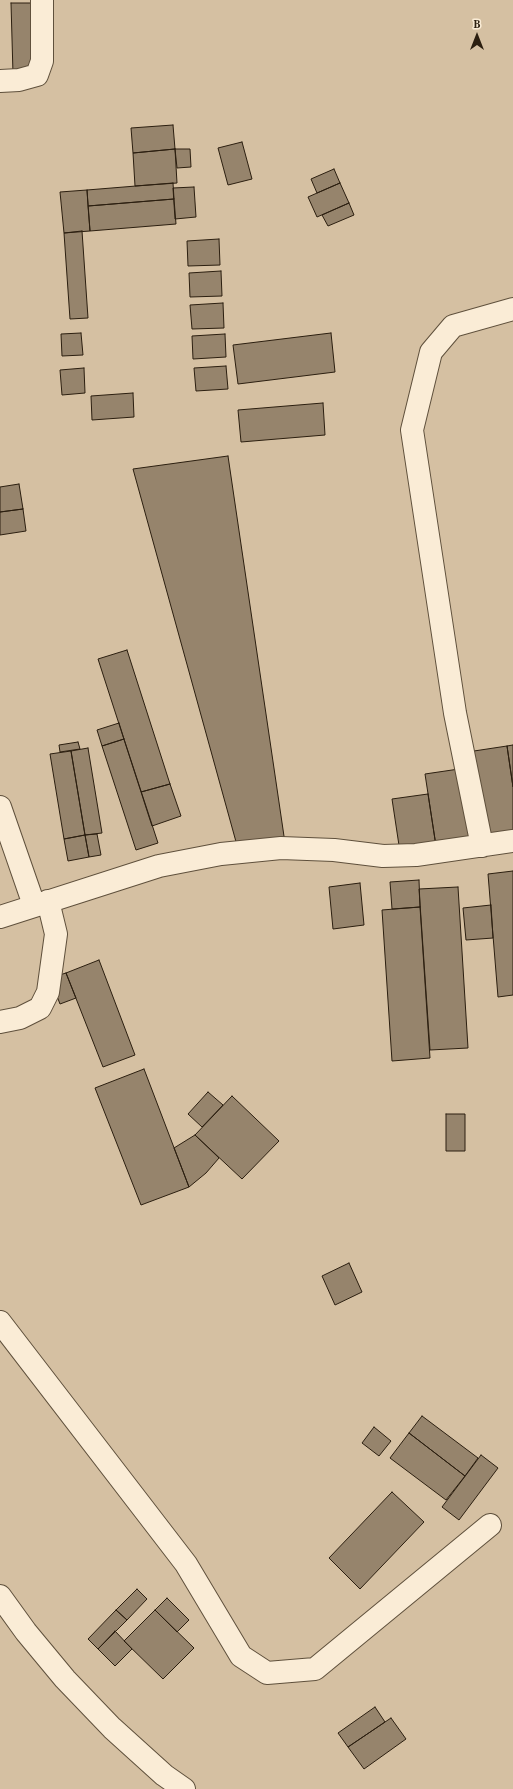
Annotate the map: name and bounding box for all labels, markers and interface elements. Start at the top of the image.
north arrow [457,16,497,56]
text: B [474,17,480,31]

